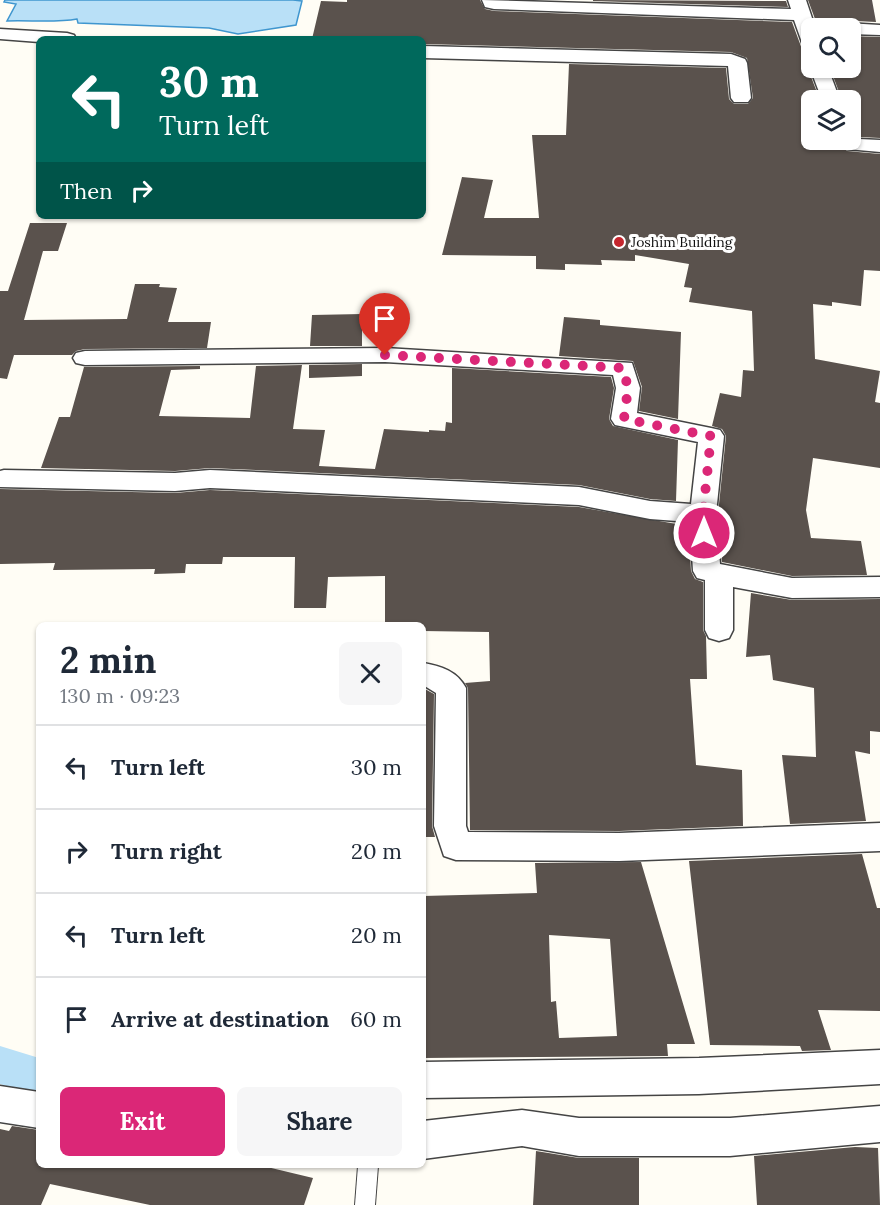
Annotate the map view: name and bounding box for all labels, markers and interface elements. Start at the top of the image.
map controls [801,18,861,150]
button: search [801,18,861,78]
text: 30 m [159,55,259,109]
icon: left [60,60,138,138]
button: layers [801,90,861,150]
text: Turn left [159,108,269,142]
icon: right [125,174,158,207]
text: Then [60,177,113,205]
place label: Joshim Building [630,233,733,251]
marker: Joshim Building [612,235,626,249]
pin [359,293,410,355]
icon: arrive [368,302,401,335]
position arrow [672,501,736,565]
text: 2 min [60,637,157,683]
button: close [339,642,402,705]
text: 130 m · 09:23 [60,683,180,708]
icon: left [60,751,93,784]
text: Turn left [111,753,205,781]
text: 30 m [351,753,402,781]
icon: right [60,835,93,868]
text: Turn right [111,837,222,865]
text: 20 m [351,837,402,865]
icon: left [60,919,93,952]
text: Turn left [111,921,205,949]
text: 20 m [351,921,402,949]
icon: arrive [60,1003,93,1036]
text: Arrive at destination [111,1005,329,1033]
text: 60 m [350,1005,402,1033]
button: Exit [60,1087,225,1156]
button: Share [237,1087,402,1156]

